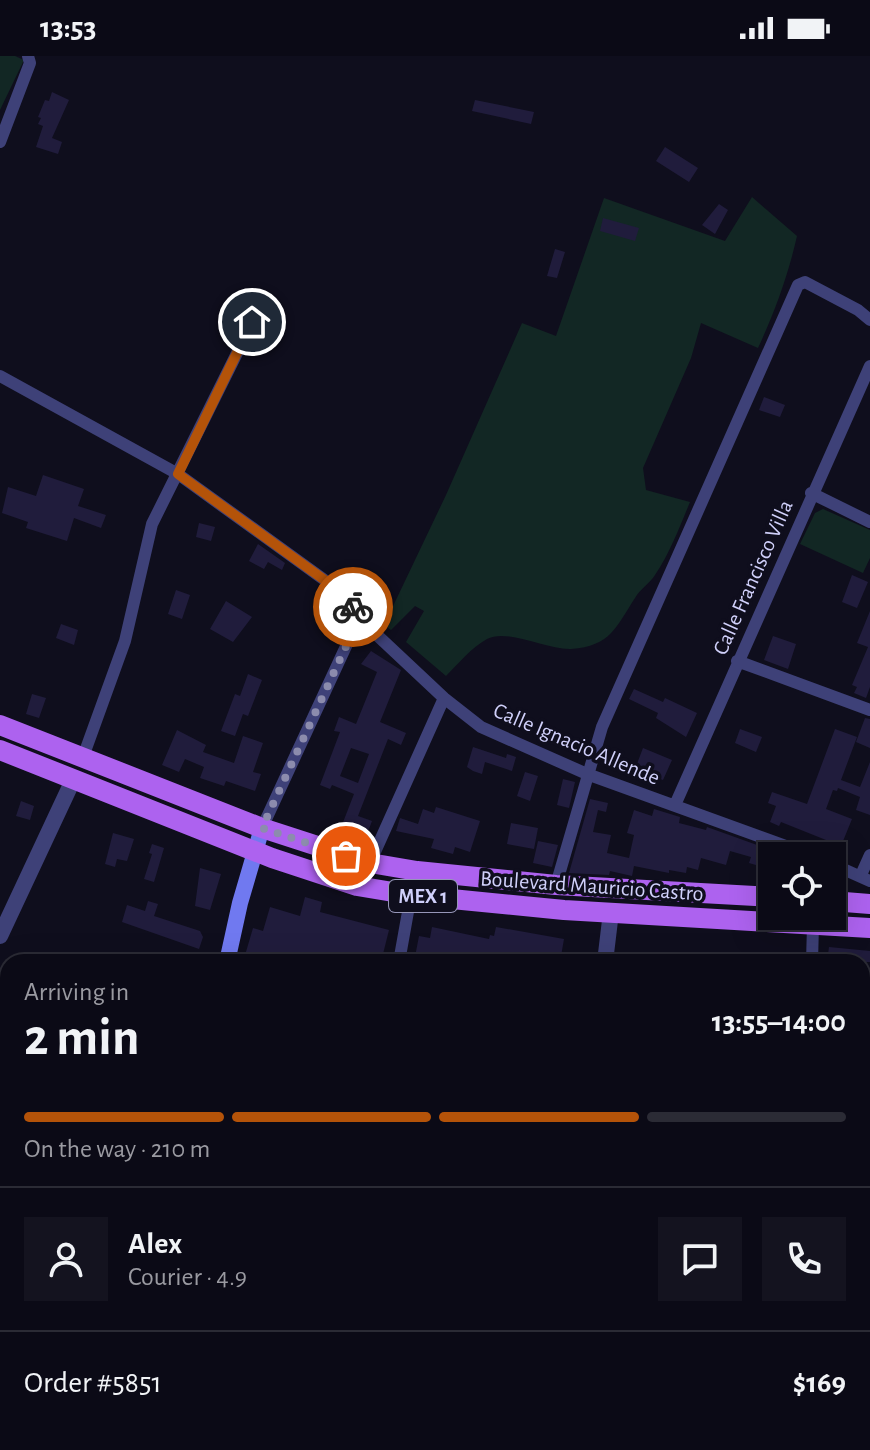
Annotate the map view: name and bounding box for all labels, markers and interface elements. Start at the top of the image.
text: 13:53 [40,13,97,43]
pin [218,288,286,356]
icon: home [230,300,274,344]
street label: Calle Francisco Villa [709,497,797,658]
courier [313,567,393,647]
icon: bike [331,585,375,629]
street label: Calle Ignacio Allende [490,699,663,789]
pin [312,822,380,890]
icon: bag [324,834,368,878]
map controls [758,842,846,930]
button: locate [758,842,846,930]
street label: Boulevard Mauricio Castro [480,867,704,905]
road number: MEX 1 [389,880,457,912]
text: Arriving in [24,979,129,1005]
text: 13:55–14:00 [712,1007,846,1037]
text: 2 min [24,1012,139,1064]
text: On the way · 210 m [24,1136,210,1162]
button: person [24,1217,108,1301]
button: chat [658,1217,742,1301]
button: phone [762,1217,846,1301]
text: Alex [128,1229,182,1259]
text: Courier · 4.9 [128,1264,247,1290]
text: Order #5851 [24,1368,162,1398]
text: $169 [793,1368,846,1398]

